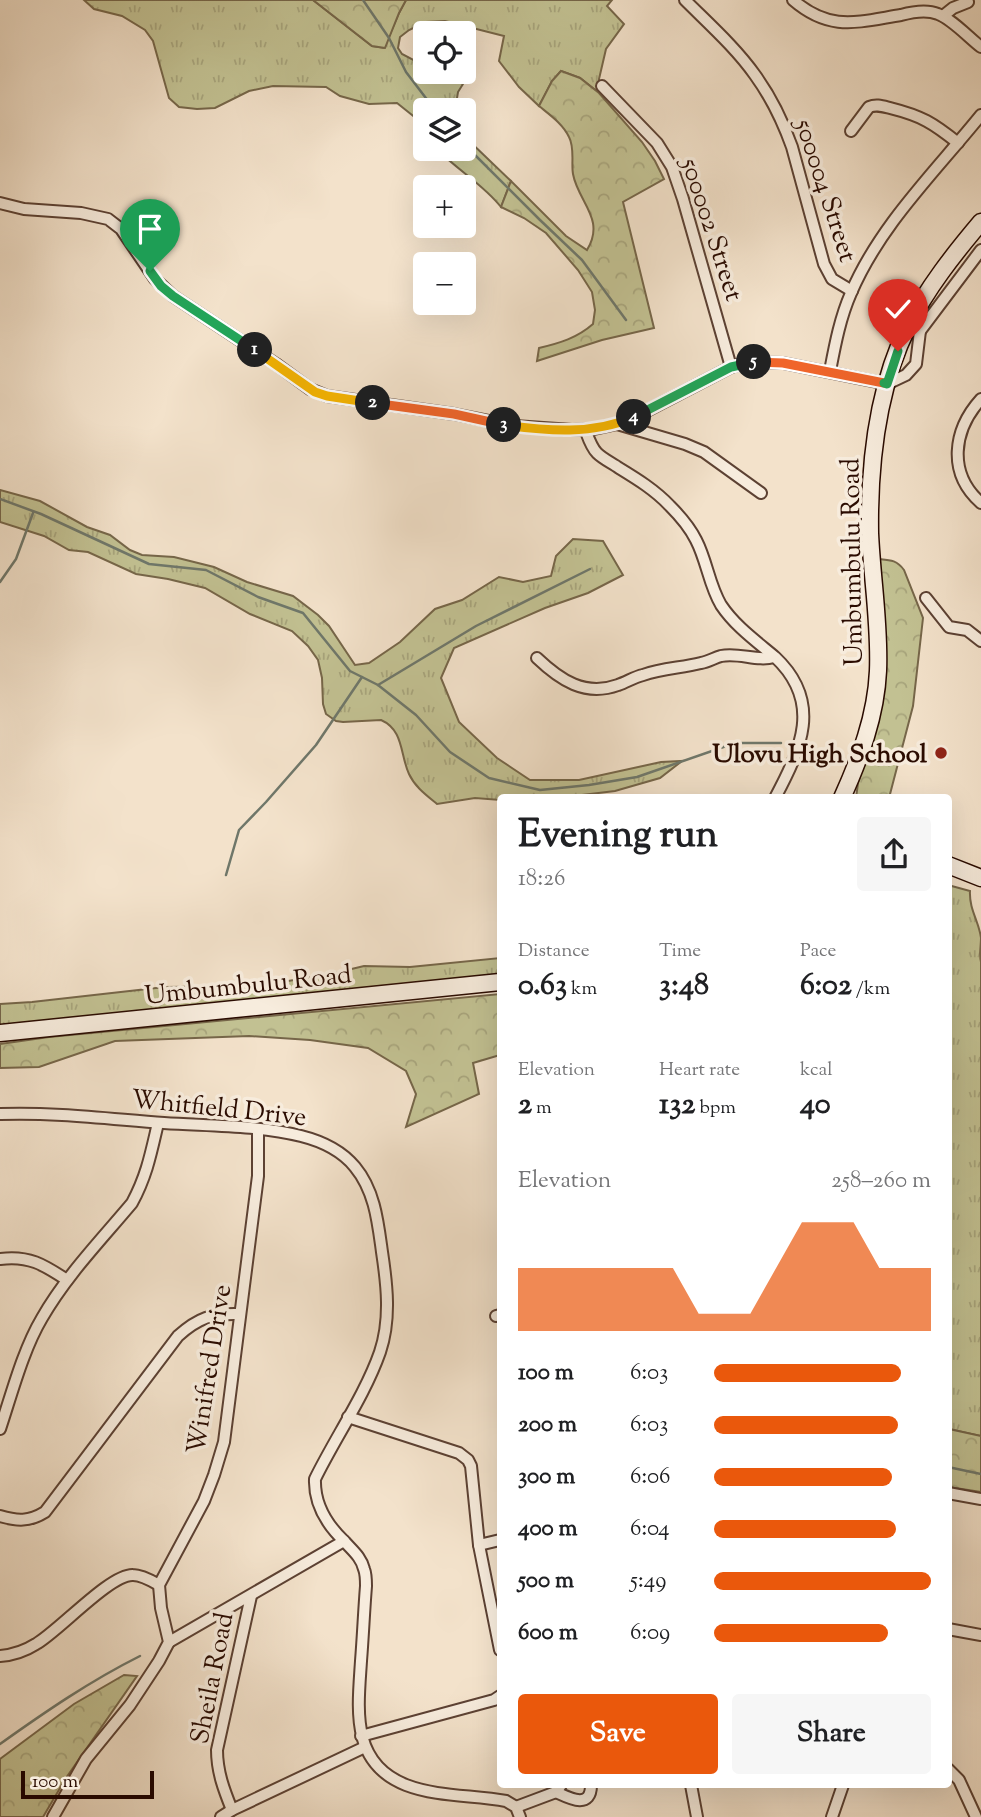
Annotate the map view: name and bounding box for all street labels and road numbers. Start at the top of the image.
street label: 500004 Street [783,113,865,267]
street label: 500002 Street [669,152,751,306]
street label: Umbumbulu Road [833,457,874,666]
street label: Umbumbulu Road [143,957,354,1016]
street label: Whitfield Drive [129,1082,308,1137]
street label: Winifred Drive [179,1282,242,1457]
street label: Sheila Road [183,1609,244,1747]

